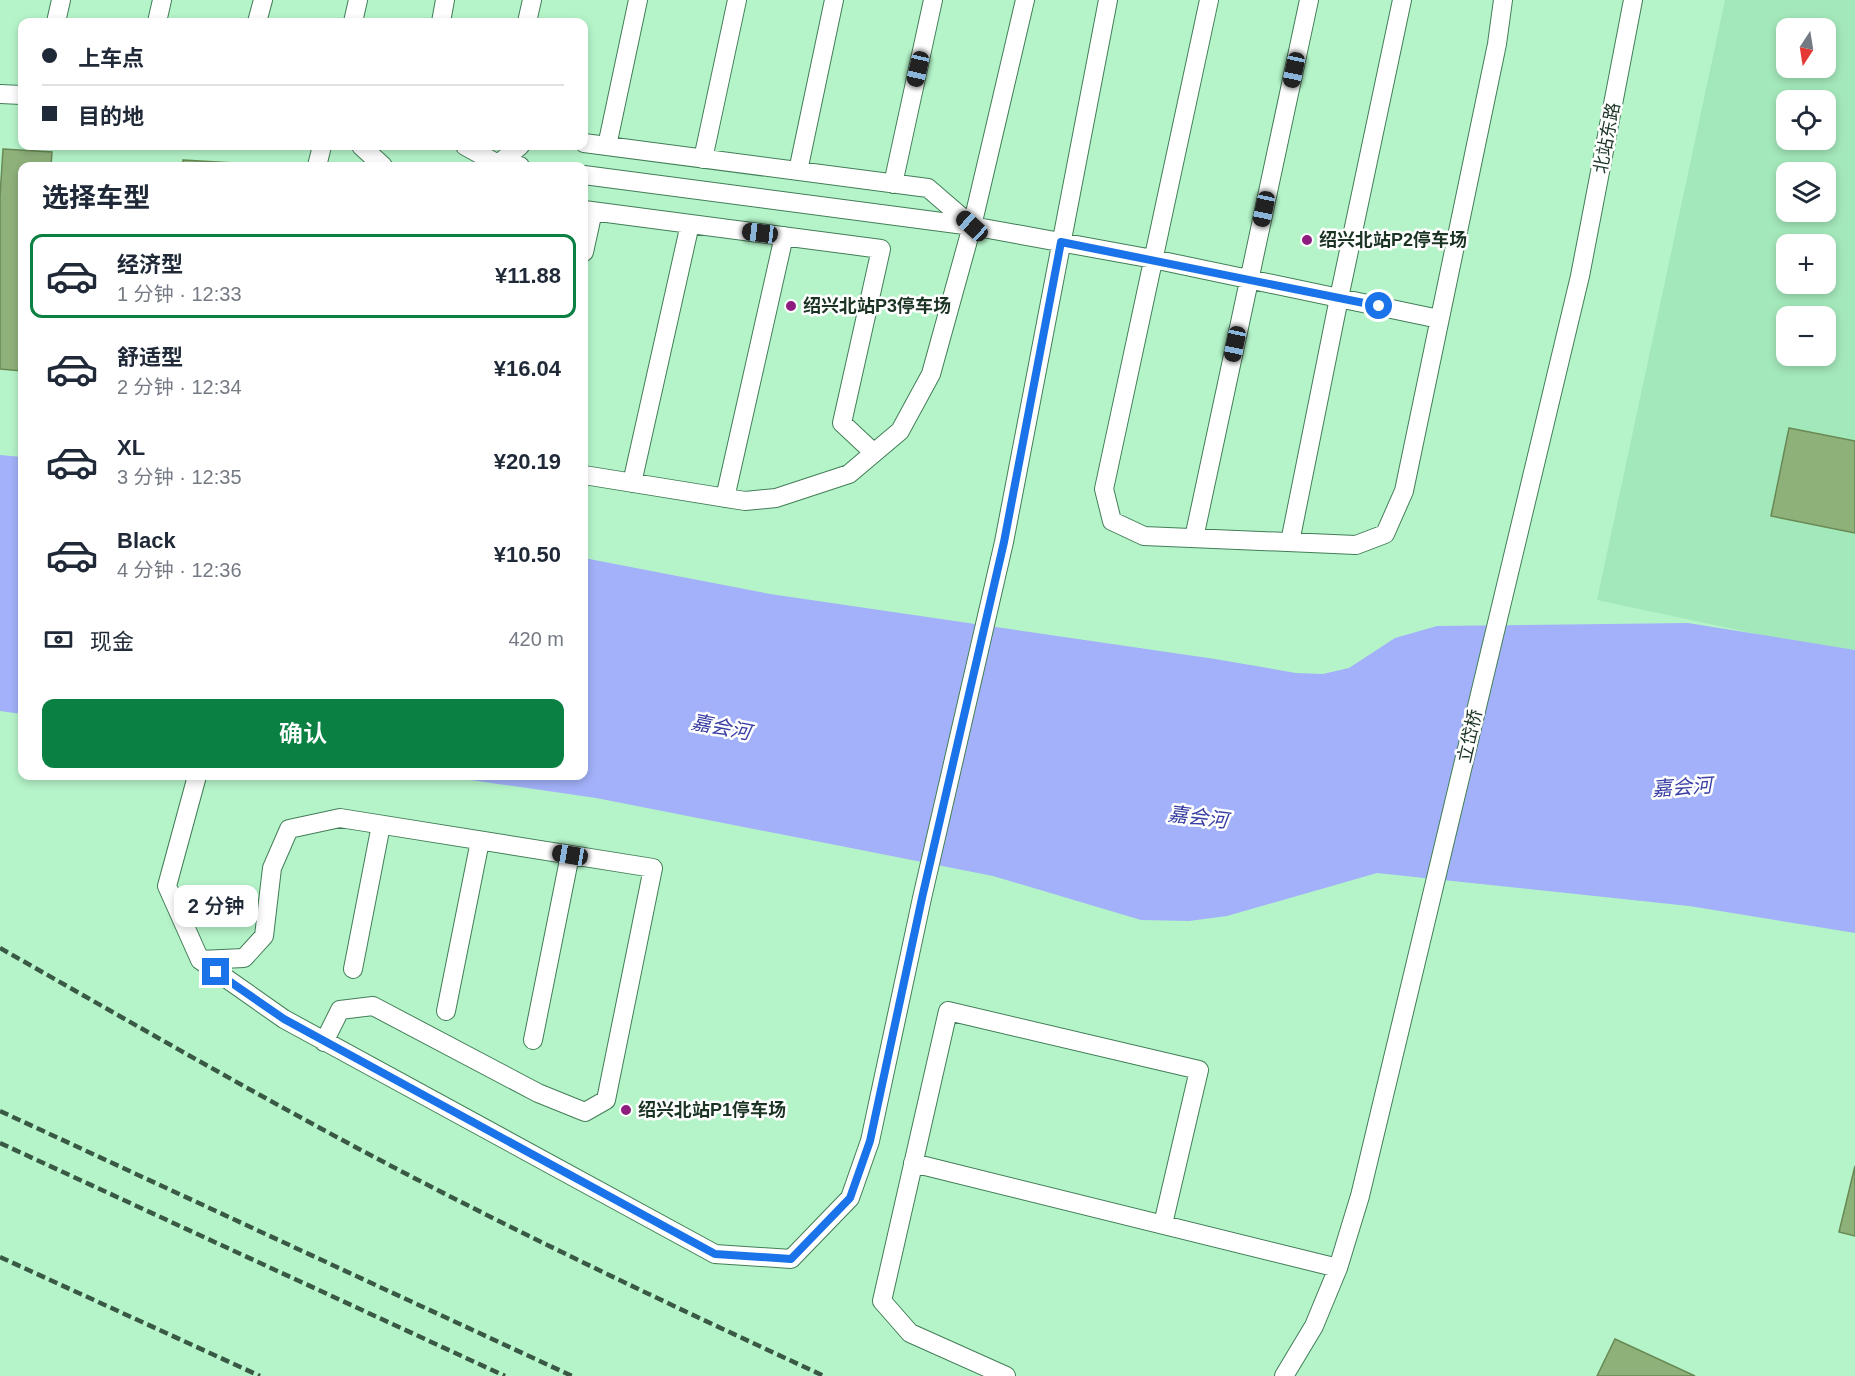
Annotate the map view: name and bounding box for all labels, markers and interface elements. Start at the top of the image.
north arrow [1776,18,1836,78]
map controls [1776,18,1836,366]
text: 上车点 [78,46,144,71]
car [905,49,931,89]
car [1281,51,1307,89]
button: locate [1776,90,1836,150]
street label: 北站东路 [1590,101,1624,175]
text: 目的地 [78,104,144,129]
button: layers [1776,162,1836,222]
text: 选择车型 [42,183,150,213]
car [1251,190,1277,228]
car [953,207,991,245]
car [741,222,779,244]
place label: 绍兴北站P2停车场 [1319,230,1467,250]
marker: 绍兴北站P2停车场 [1300,233,1314,247]
button: + [1776,234,1836,294]
icon: car [45,249,99,303]
text: 经济型 [117,252,183,277]
text: ¥11.88 [495,263,561,288]
text: 1 分钟 · 12:33 [117,283,242,305]
route start [1365,292,1392,319]
place label: 绍兴北站P3停车场 [803,296,951,316]
marker: 绍兴北站P3停车场 [784,299,798,313]
button: − [1776,306,1836,366]
car [1222,325,1248,363]
icon: car [45,342,99,396]
text: 舒适型 [117,345,183,370]
text: ¥16.04 [494,356,561,381]
text: 2 分钟 · 12:34 [117,376,242,398]
icon: car [45,435,99,489]
text: XL [117,435,145,460]
text: ¥20.19 [494,449,561,474]
text: 3 分钟 · 12:35 [117,466,242,488]
icon: car [45,528,99,582]
text: Black [117,528,176,553]
text: ¥10.50 [494,542,561,567]
text: 4 分钟 · 12:36 [117,559,242,581]
icon: cash [42,623,75,656]
text: 420 m [508,628,564,650]
text: 现金 [90,629,134,654]
button: 确认 [42,699,564,768]
street label: 立岱桥 [1454,707,1486,765]
water label: 嘉会河 [689,710,756,744]
water label: 嘉会河 [1651,774,1717,800]
water label: 嘉会河 [1167,802,1233,832]
car [551,843,589,867]
callout: 2 分钟 [174,885,258,927]
text: 2 分钟 [188,895,244,917]
route end [202,958,229,985]
place label: 绍兴北站P1停车场 [638,1100,786,1120]
marker: 绍兴北站P1停车场 [619,1103,633,1117]

